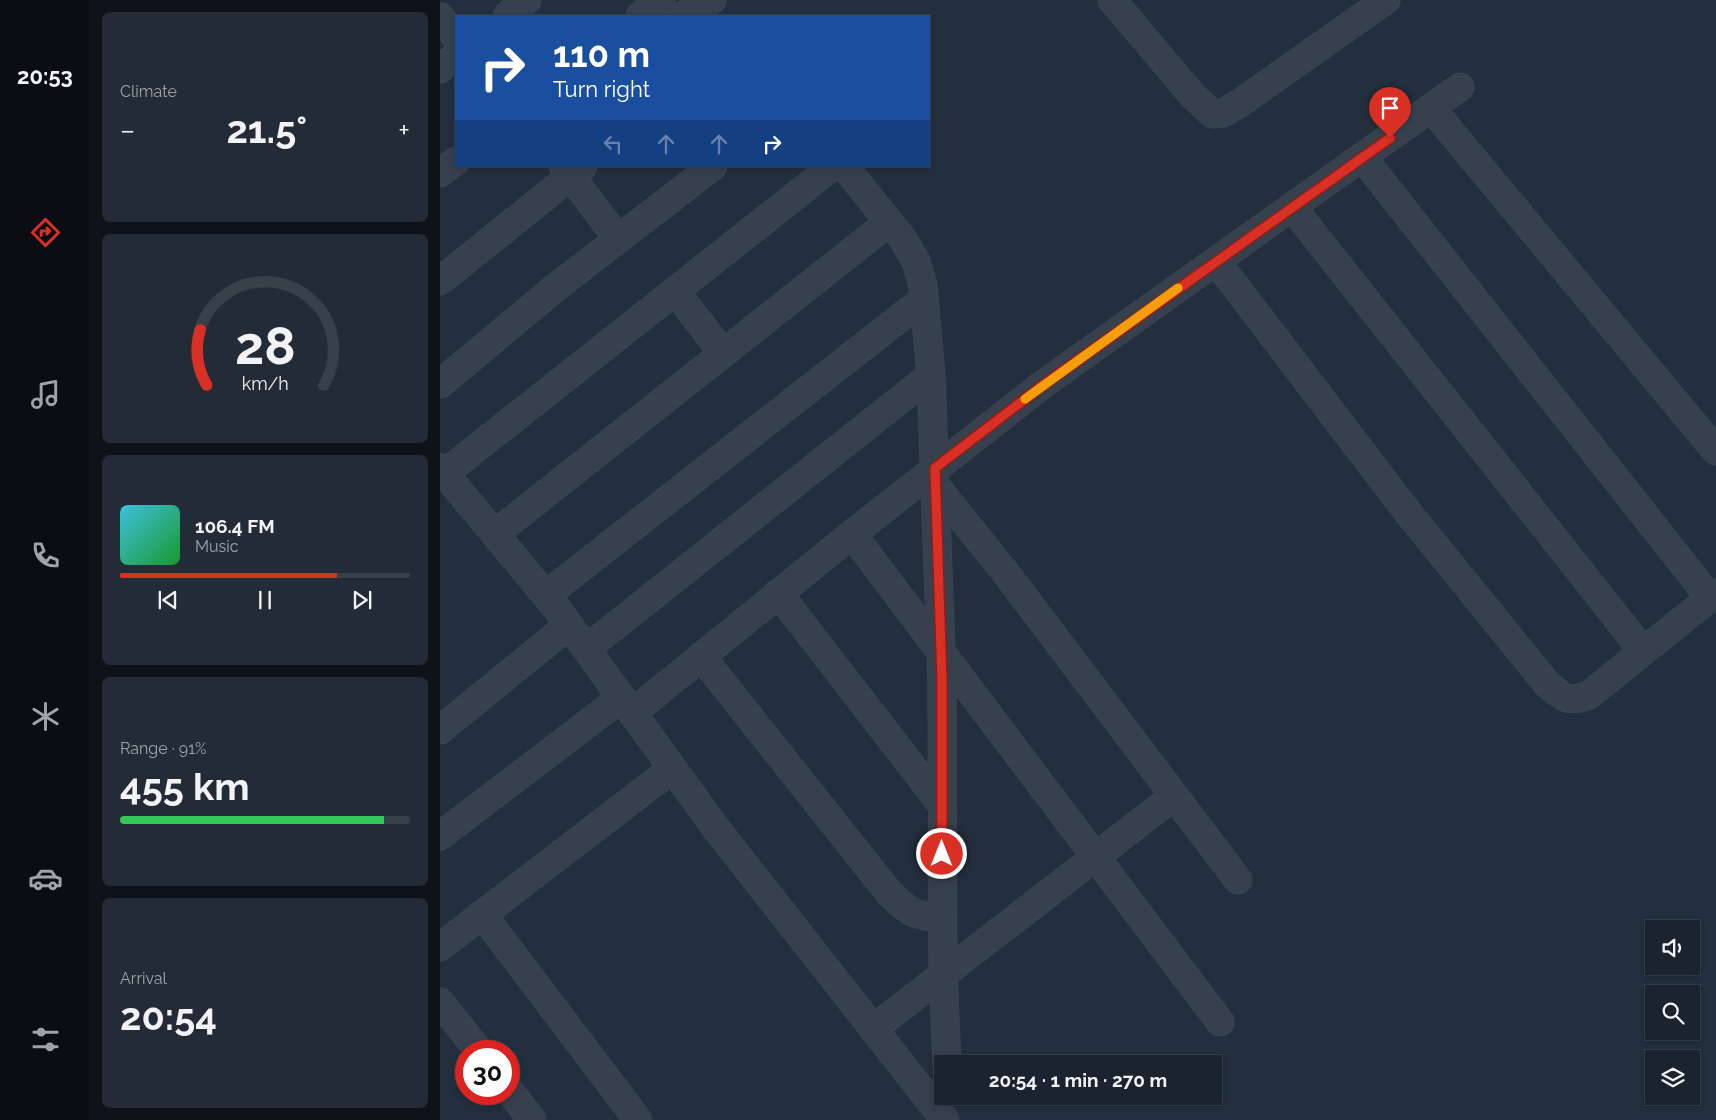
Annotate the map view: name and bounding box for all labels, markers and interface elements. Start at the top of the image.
text: 110 m [553,34,650,75]
icon: right [470,35,535,100]
text: 20:53 [17,63,73,89]
text: Turn right [553,76,650,102]
text: Climate [120,82,177,101]
pin [1369,87,1411,138]
icon: arrive [1376,94,1404,122]
text: 21.5° [226,107,307,152]
text: − [120,114,135,147]
text: + [398,114,410,147]
icon: left [599,130,627,158]
icon: ahead [652,130,680,158]
icon: ahead [705,130,733,158]
icon: right [758,130,786,158]
icon: directions [28,215,63,250]
text: 28 [235,315,295,376]
text: km/h [241,373,289,394]
icon: music [28,377,63,412]
text: 106.4 FM [195,515,275,537]
text: Music [195,537,239,556]
icon: phone [28,538,63,573]
icon: previous [154,586,182,614]
icon: pause [251,586,279,614]
icon: next [348,586,376,614]
icon: climate [28,699,63,734]
text: Range · 91% [120,739,207,758]
text: 455 km [120,764,250,809]
position arrow [915,827,967,879]
icon: car [28,861,63,896]
map controls [1645,920,1700,1105]
button: sound [1645,920,1700,975]
text: Arrival [120,969,167,988]
button: search [1645,985,1700,1040]
text: 20:54 [120,994,217,1039]
icon: filters [28,1022,63,1057]
speed limit sign: 30 [455,1040,520,1105]
button: layers [1645,1050,1700,1105]
text: 20:54 · 1 min · 270 m [989,1069,1167,1091]

